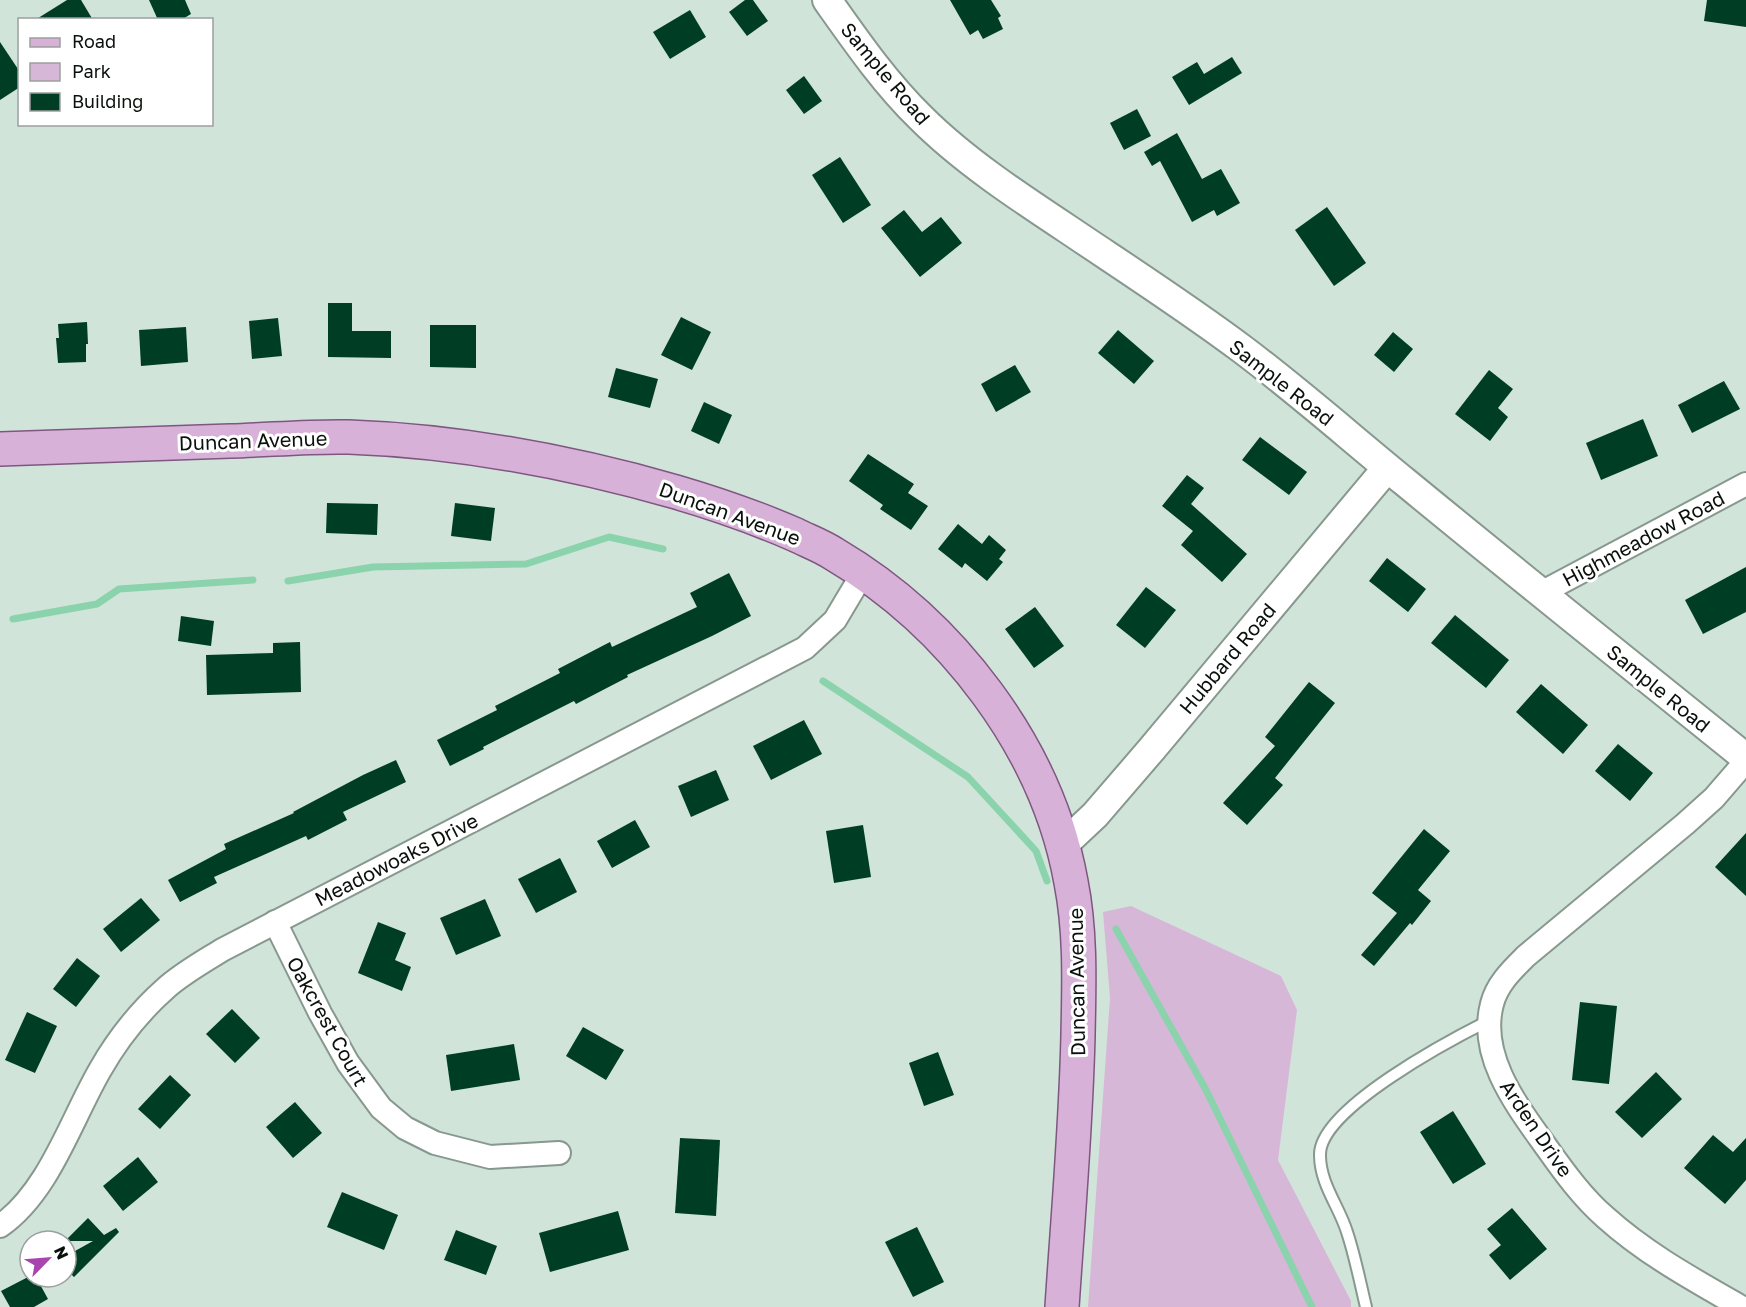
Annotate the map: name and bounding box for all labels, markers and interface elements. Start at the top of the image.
street label: Sample Road [836,17,936,129]
legend [18,18,213,126]
text: Road [72,30,116,52]
text: Park [72,60,111,82]
text: Building [72,90,143,112]
street label: Sample Road [1225,334,1339,430]
street label: Duncan Avenue [178,425,328,455]
street label: Duncan Avenue [656,476,804,550]
street label: Highmeadow Road [1558,485,1728,591]
street label: Hubbard Road [1174,598,1280,718]
street label: Sample Road [1603,639,1715,737]
street label: Meadowoaks Drive [310,807,482,911]
street label: Duncan Avenue [1063,908,1089,1056]
street label: Oakcrest Court [282,952,374,1090]
street label: Arden Drive [1496,1075,1578,1181]
north arrow [18,1229,78,1289]
text: N [50,1243,73,1262]

